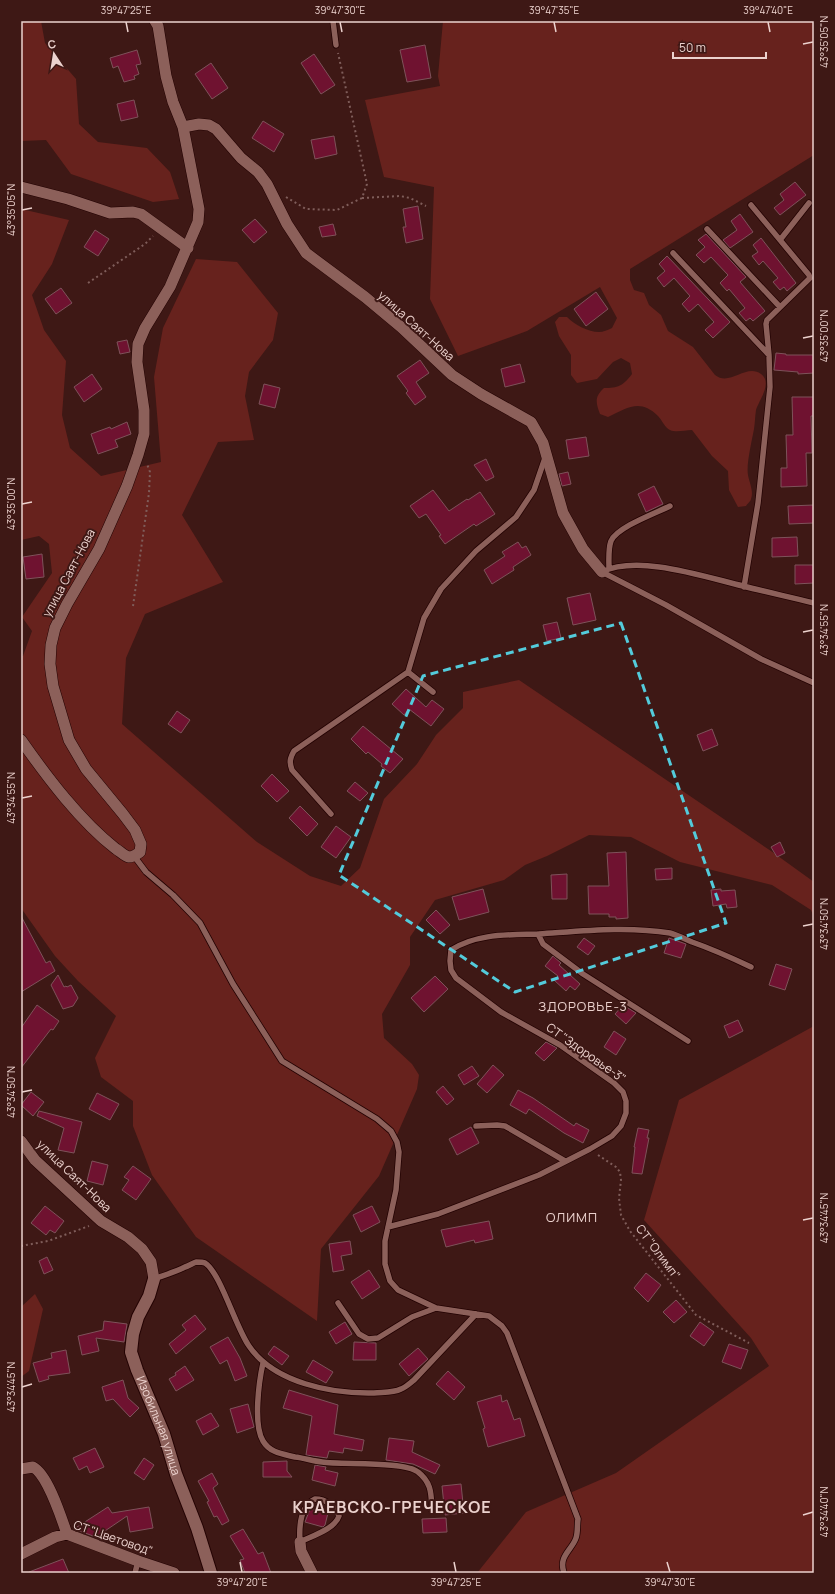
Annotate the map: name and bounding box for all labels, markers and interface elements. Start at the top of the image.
text: 39°47'25"E [101,3,151,17]
text: 39°47'30"E [315,3,366,17]
text: 39°47'35"E [529,3,579,17]
text: 39°47'40"E [743,3,793,17]
text: 43°35'05"N [817,16,831,68]
north arrow [34,34,74,74]
scale bar [673,34,766,60]
text: С [46,36,57,52]
text: 50 m [679,39,706,56]
text: 43°35'05"N [4,184,18,236]
street label: улица Саят-Нова [374,287,458,365]
text: 43°35'00"N [817,310,831,362]
text: 43°35'00"N [4,478,18,530]
street label: улица Саят-Нова [38,526,99,620]
text: 43°34'55"N [817,604,831,656]
text: 43°34'55"N [4,772,18,824]
text: 43°34'50"N [817,898,831,950]
district label: ЗДОРОВЬЕ-3 [538,997,628,1015]
street label: СТ "Здоровье-3" [543,1019,630,1086]
text: 43°34'50"N [4,1066,18,1118]
street label: улица Саят-Нова [33,1136,115,1216]
text: 43°34'45"N [817,1193,831,1243]
district label: ОЛИМП [546,1208,598,1226]
street label: СТ "Олимп" [632,1221,685,1283]
text: 43°34'45"N [4,1362,18,1412]
street label: Изобильная улица [132,1373,185,1477]
text: 43°34'40"N [817,1486,831,1537]
district label: КРАЕВСКО-ГРЕЧЕСКОЕ [292,1496,492,1518]
street label: СТ "Цветовод" [71,1516,155,1559]
text: 39°47'20"E [217,1575,268,1589]
text: 39°47'25"E [431,1575,481,1589]
text: 39°47'30"E [645,1575,696,1589]

